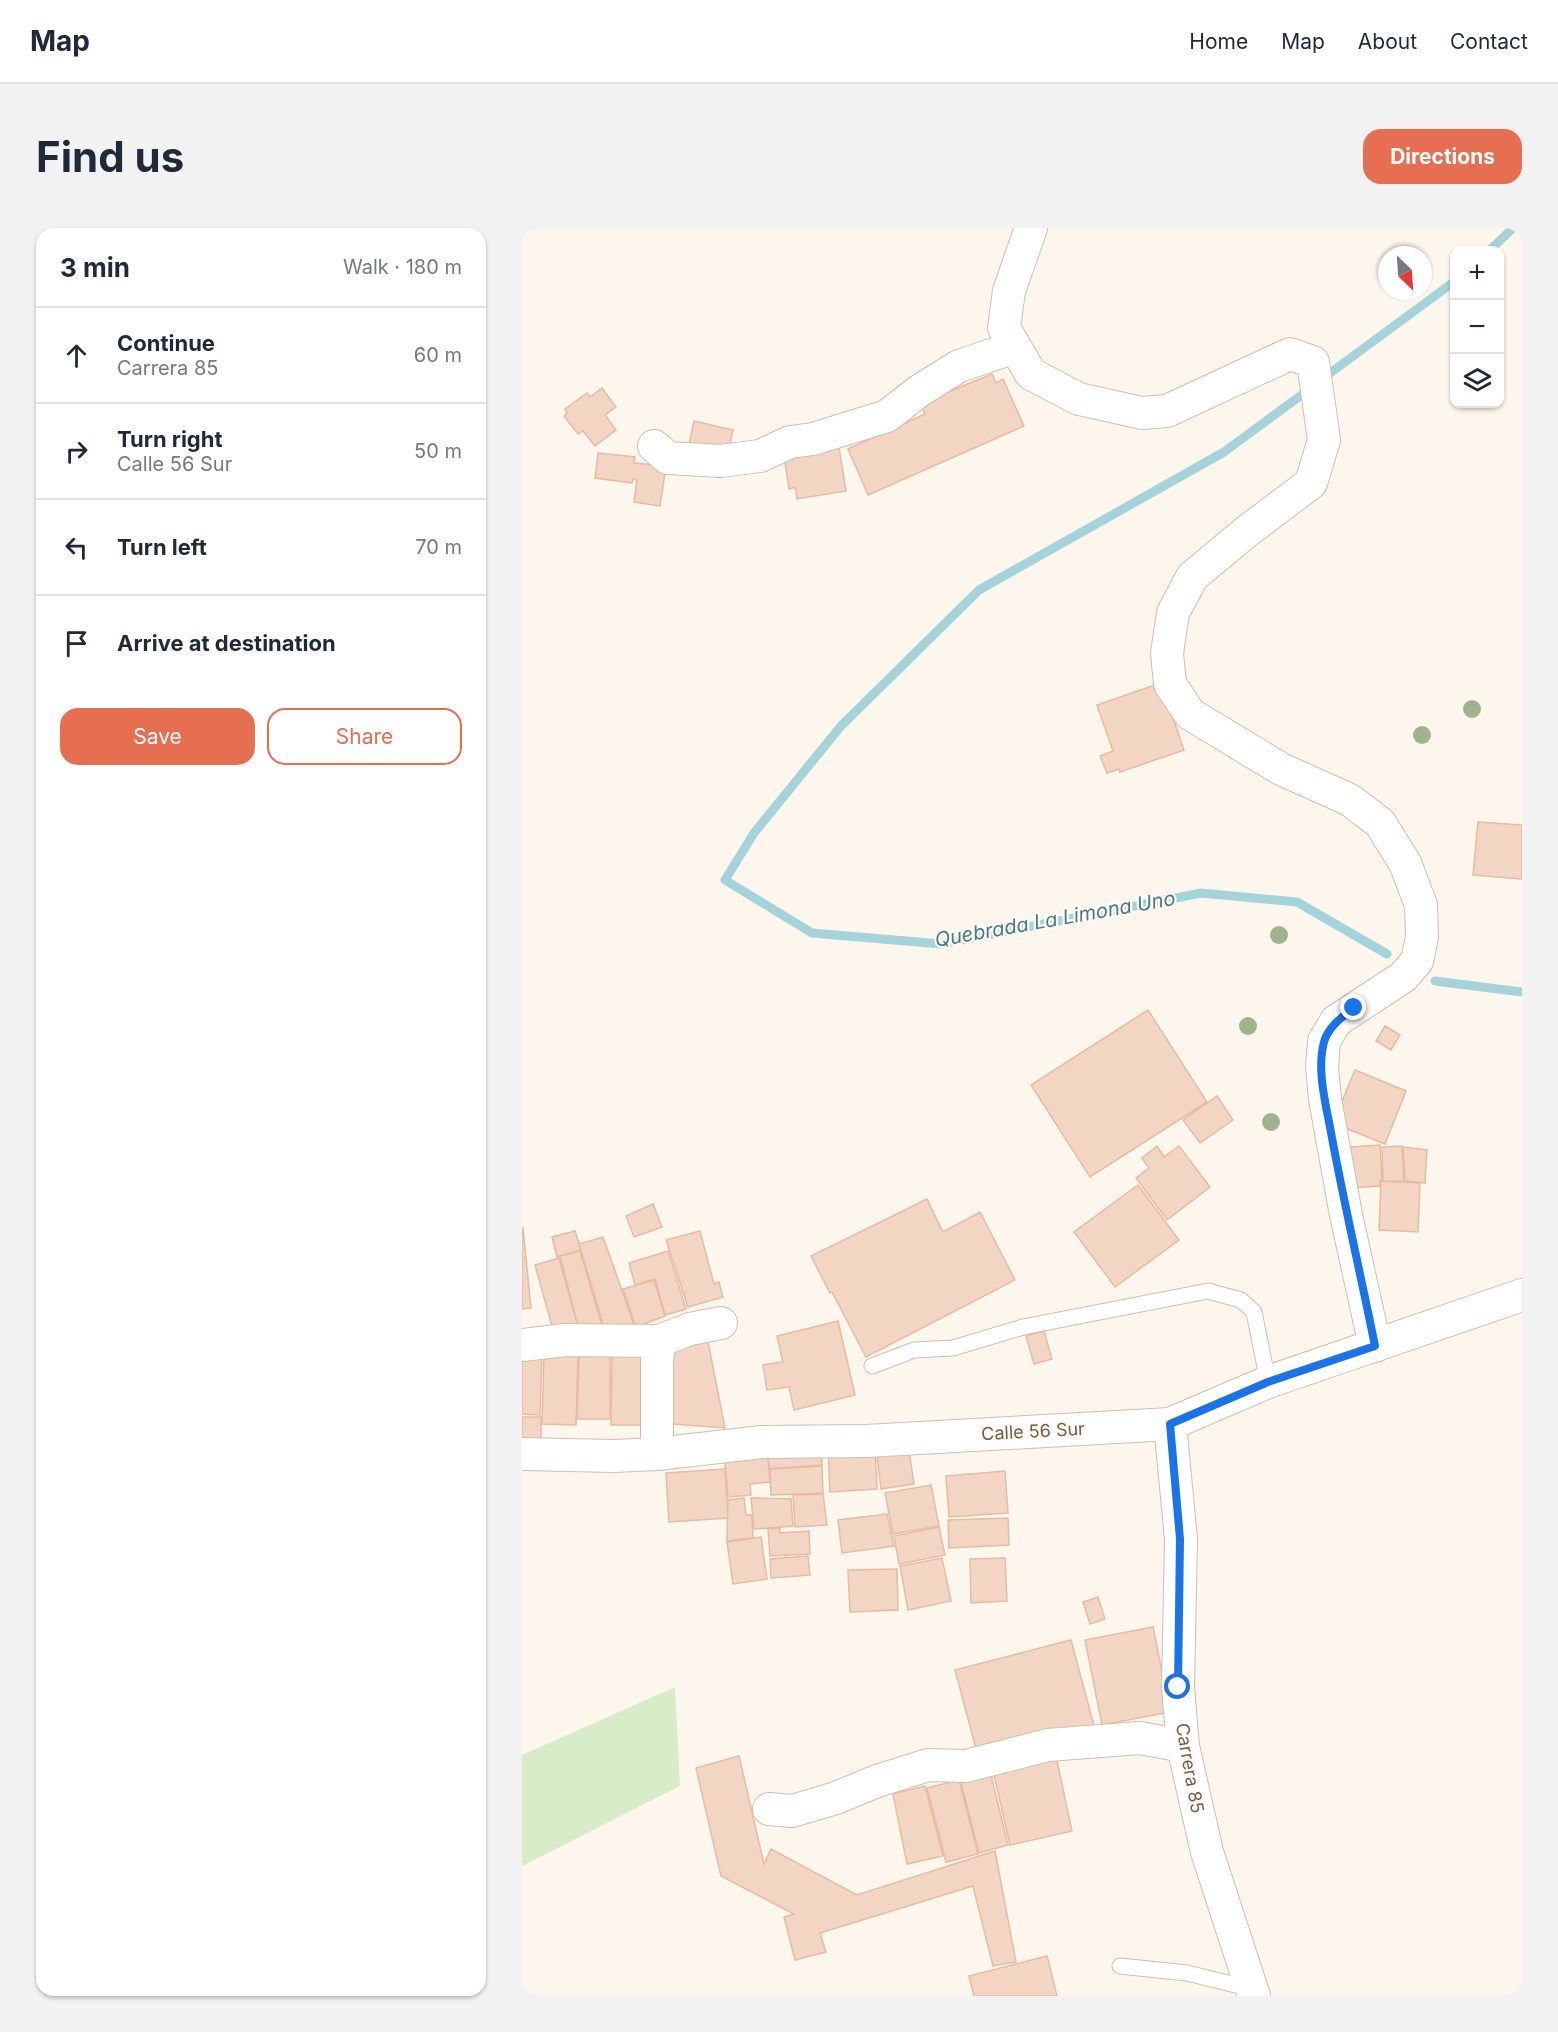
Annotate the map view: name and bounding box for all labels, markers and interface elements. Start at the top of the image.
text: Map [30,24,90,58]
text: Home [1189,29,1248,54]
text: Map [1281,29,1325,54]
text: About [1358,29,1417,54]
text: Contact [1450,29,1528,54]
button: Directions [1363,129,1522,184]
text: Find us [36,131,184,182]
north arrow [1378,246,1432,300]
map controls [1450,246,1504,408]
button: + [1450,246,1504,300]
text: 3 min [60,252,130,283]
text: Walk · 180 m [343,255,462,279]
button: − [1450,300,1504,354]
text: Continue [117,330,215,356]
icon: ahead [60,339,93,372]
text: 60 m [414,343,462,367]
button: layers [1450,354,1504,408]
text: Carrera 85 [117,356,218,380]
text: Turn right [117,426,223,452]
icon: right [60,435,93,468]
text: 50 m [414,439,462,463]
text: Calle 56 Sur [117,452,232,476]
icon: left [60,531,93,564]
text: Turn left [117,534,207,560]
text: 70 m [415,535,462,559]
icon: arrive [60,627,93,660]
text: Arrive at destination [117,630,336,656]
button: Save [60,708,255,765]
button: Share [267,708,462,765]
water label: Quebrada La Limona Uno [933,886,1177,952]
route end [1340,994,1366,1020]
street label: Calle 56 Sur [981,1418,1086,1444]
route start [1164,1673,1190,1699]
street label: Carrera 85 [1172,1721,1208,1815]

